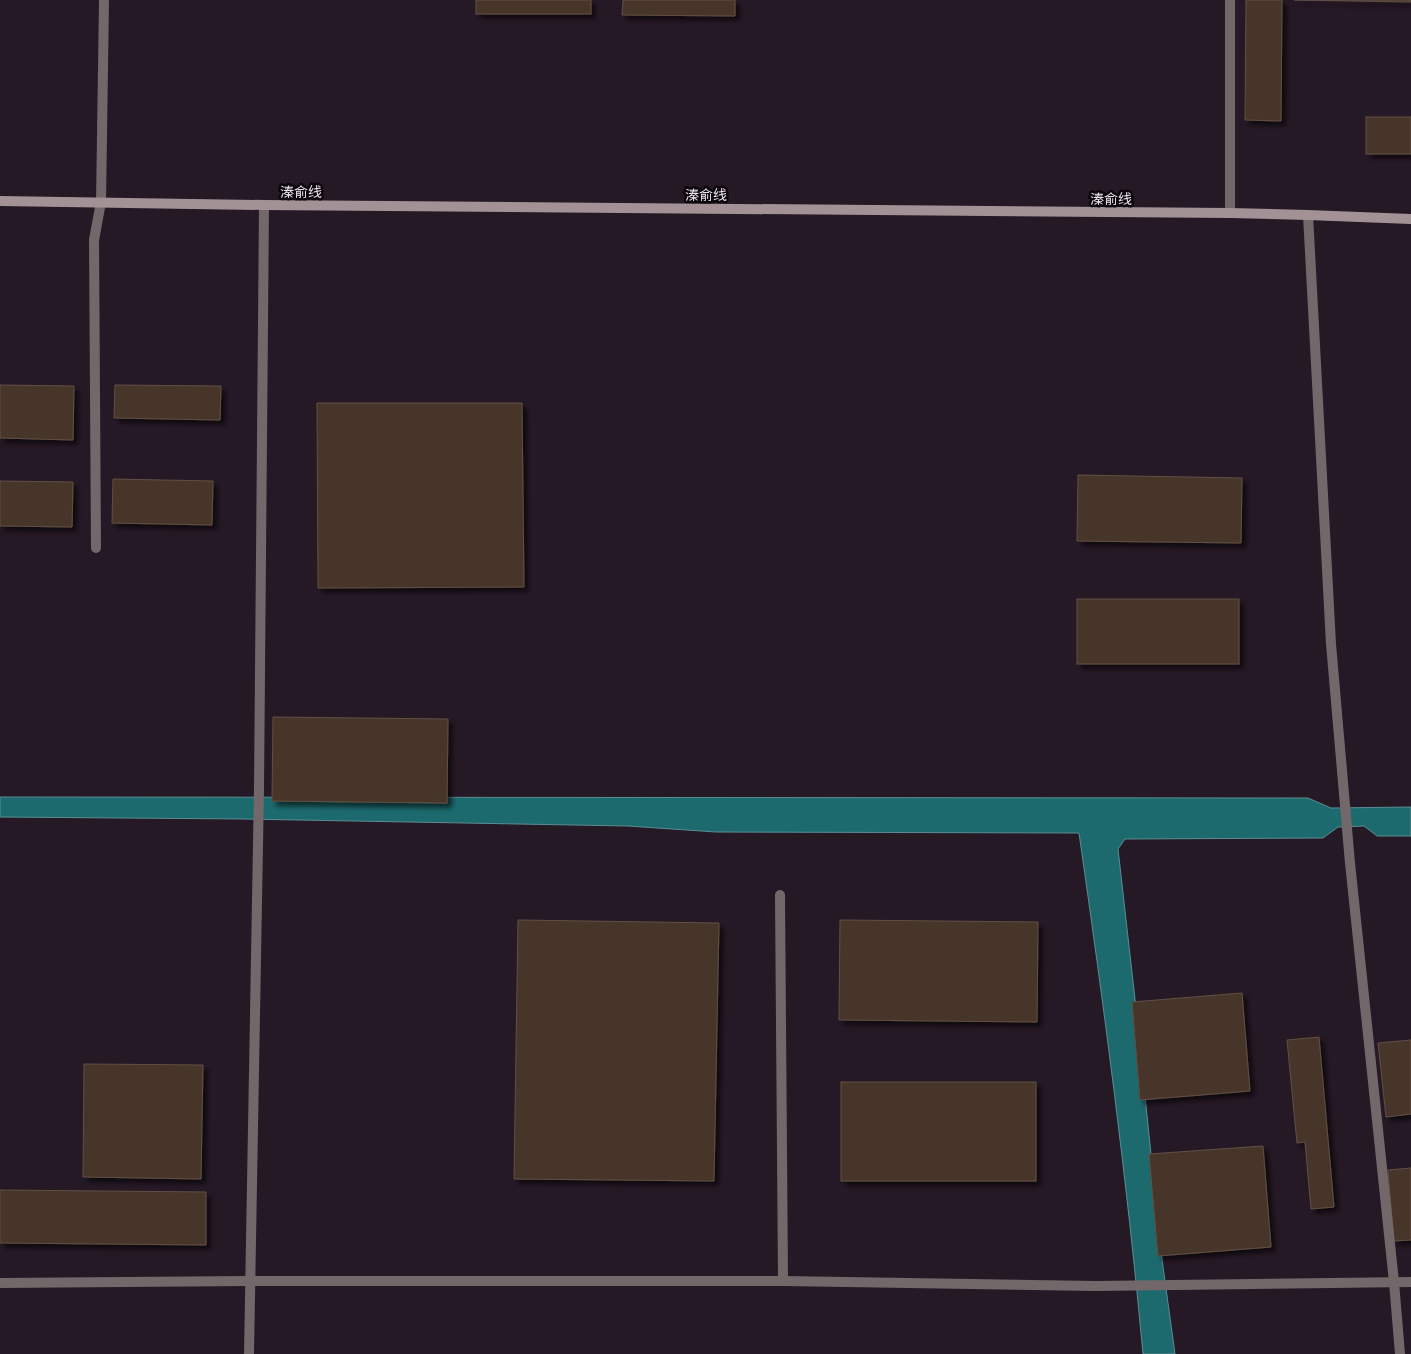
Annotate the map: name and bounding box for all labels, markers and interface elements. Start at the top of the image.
street label: 溱俞线 [280,183,322,200]
street label: 溱俞线 [685,186,727,203]
street label: 溱俞线 [1090,190,1132,207]

